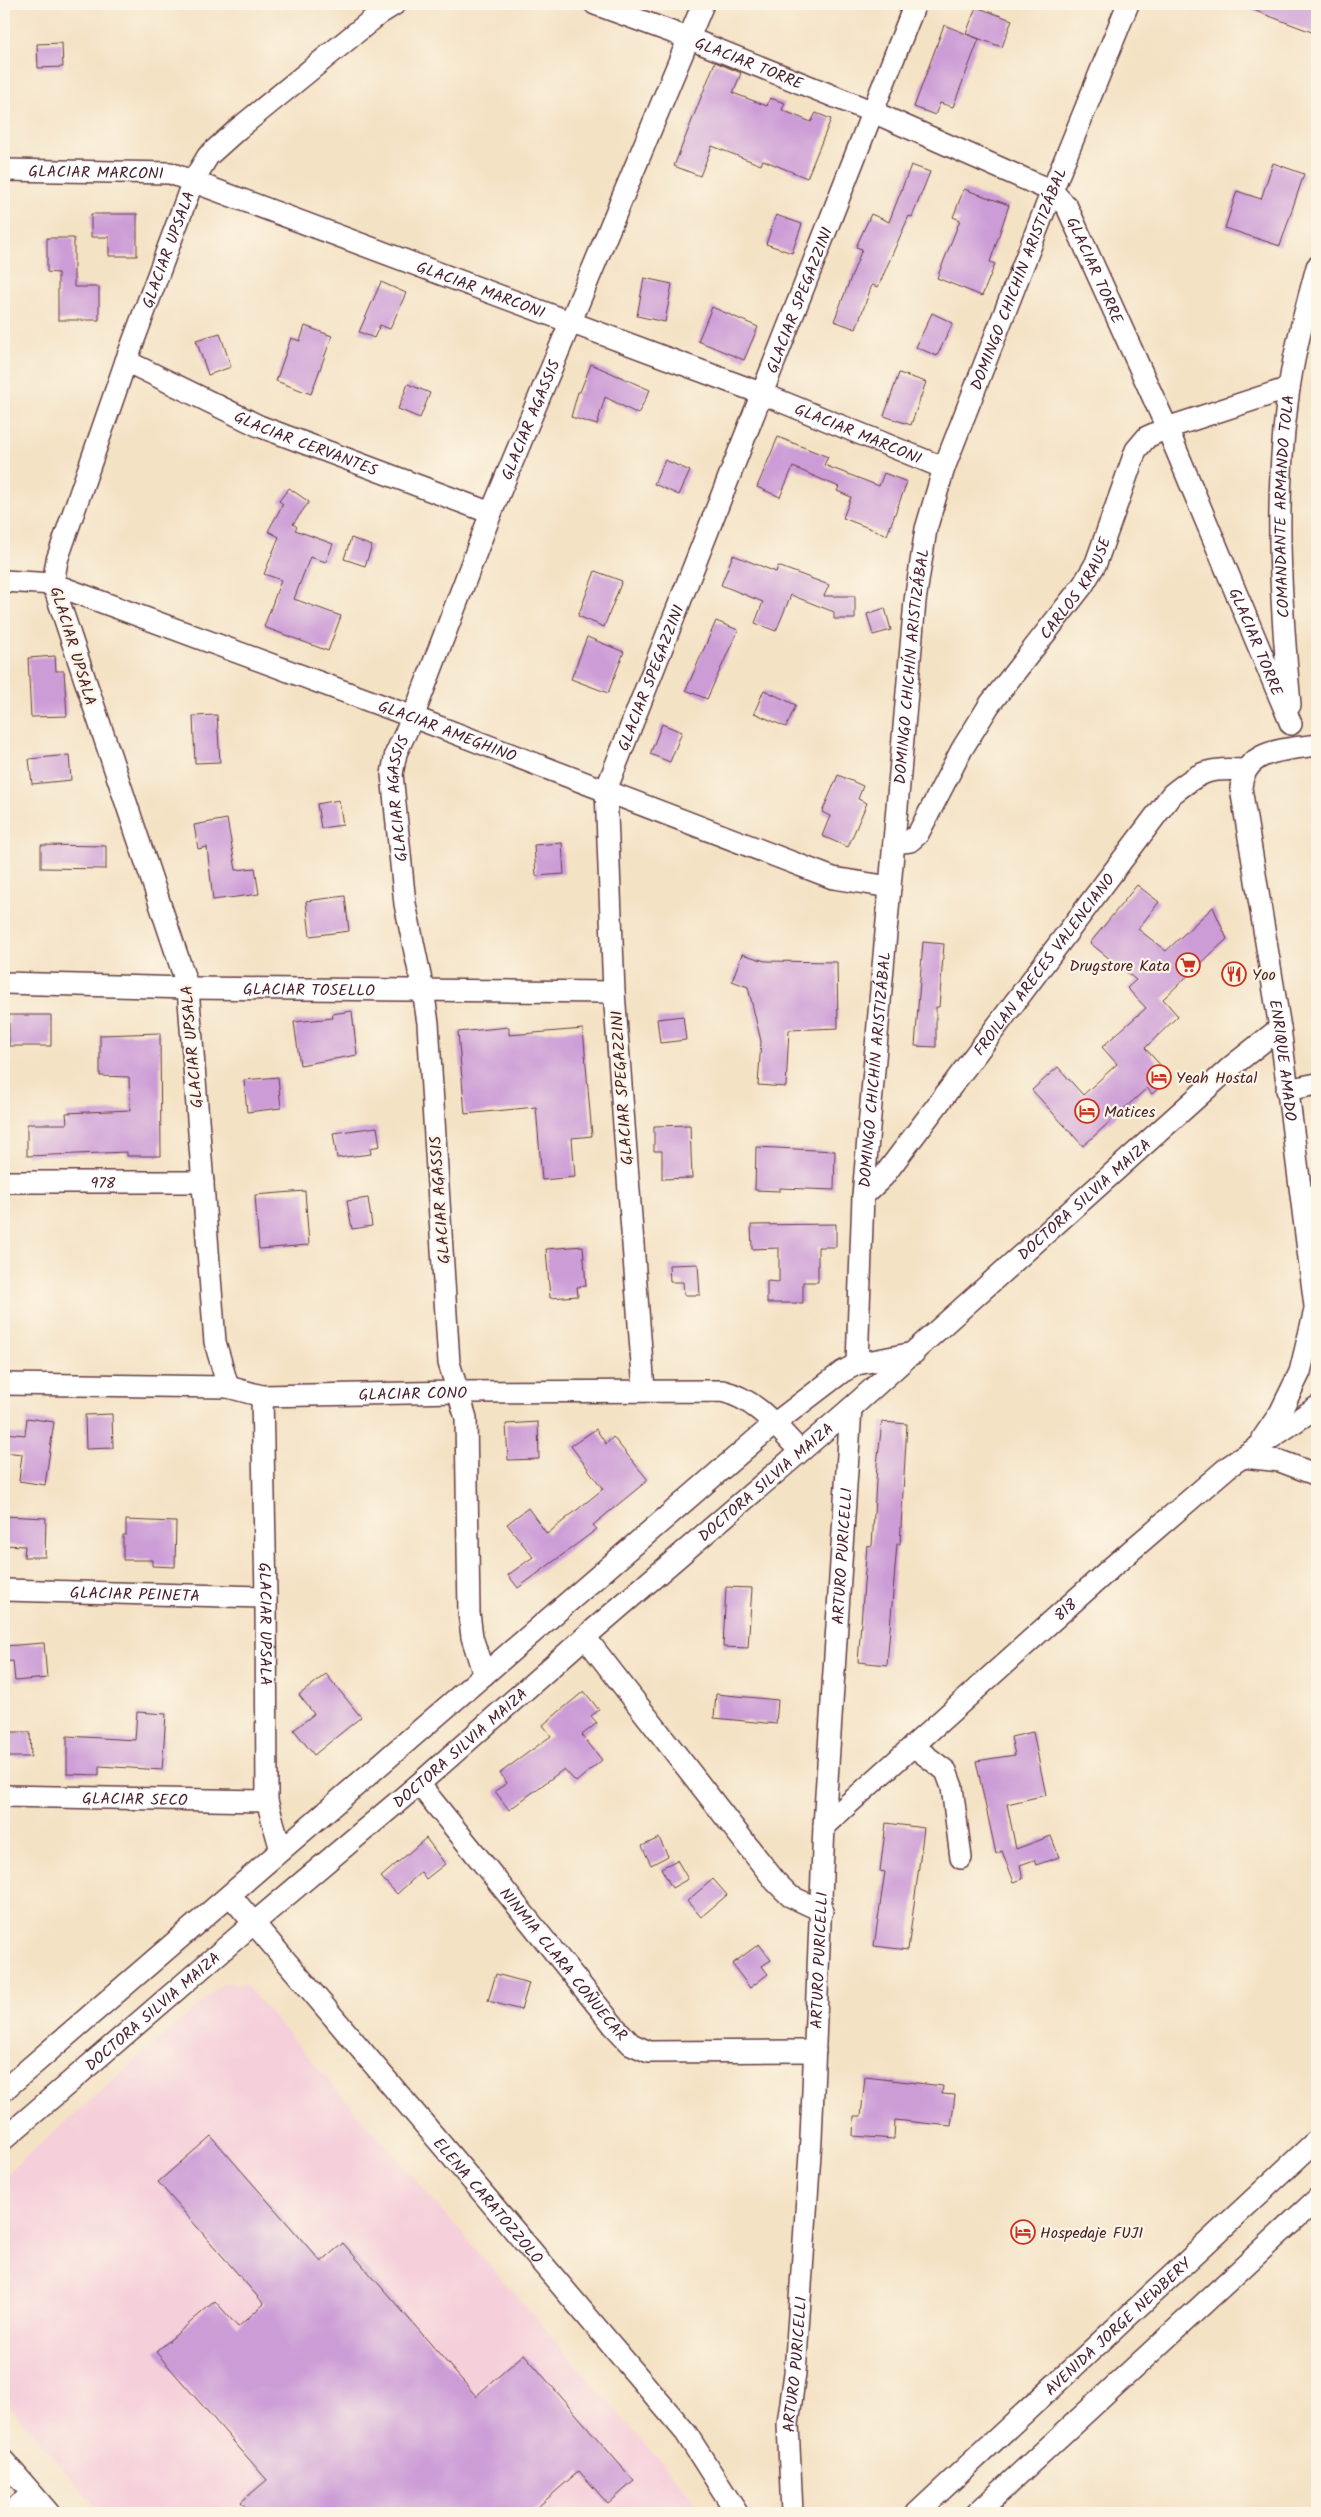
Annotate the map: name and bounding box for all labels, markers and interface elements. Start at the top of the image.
street label: GLACIAR TORRE [691,31,807,97]
street label: GLACIAR MARCONI [28,159,164,187]
street label: DOMINGO CHICHÍN ARISTIZÁBAL [965,164,1074,394]
street label: GLACIAR UPSALA [136,187,202,312]
street label: GLACIAR TORRE [1059,213,1129,329]
street label: GLACIAR SPEGAZZINI [760,224,840,377]
street label: GLACIAR MARCONI [413,255,548,326]
street label: GLACIAR AGASSIS [495,356,568,484]
street label: COMANDANTE ARMANDO TOLA [1269,393,1302,619]
street label: GLACIAR MARCONI [791,397,925,472]
street label: GLACIAR CERVANTES [229,405,381,484]
street label: CARLOS KRAUSE [1034,533,1118,645]
street label: DOMINGO CHICHÍN ARISTIZÁBAL [888,547,937,785]
street label: GLACIAR UPSALA [43,584,103,709]
street label: GLACIAR TORRE [1221,584,1289,701]
street label: GLACIAR SPEGAZZINI [612,601,692,755]
street label: GLACIAR AMEGHINO [374,694,520,770]
street label: GLACIAR AGASSIS [381,731,417,863]
street label: FROILAN ARECES VALENCIANO [968,869,1122,1062]
street label: DOMINGO CHICHÍN ARISTIZÁBAL [853,951,898,1189]
supermarket icon: Drugstore Kata [1175,952,1201,978]
place label: Drugstore Kata [1069,954,1170,979]
restaurant icon: Yoo [1221,961,1247,987]
place label: Yoo [1252,963,1276,988]
street label: GLACIAR TOSELLO [243,978,375,1004]
street label: GLACIAR UPSALA [175,984,210,1109]
street label: ENRIQUE AMADO [1262,998,1303,1123]
street label: GLACIAR SPEGAZZINI [605,1010,640,1166]
hotel icon: Yeah Hostal [1146,1064,1172,1090]
place label: Yeah Hostal [1176,1066,1257,1091]
hotel icon: Matices [1074,1098,1100,1124]
place label: Matices [1104,1100,1155,1125]
street label: DOCTORA SILVIA MAIZA [1013,1133,1158,1267]
street label: GLACIAR AGASSIS [424,1135,457,1265]
street label: 978 [91,1171,116,1196]
street label: GLACIAR CONO [358,1381,467,1408]
street label: DOCTORA SILVIA MAIZA [693,1417,840,1549]
street label: ARTURO PURICELLI [826,1487,860,1625]
street label: GLACIAR UPSALA [251,1562,277,1686]
street label: GLACIAR PEINETA [70,1581,200,1609]
street label: 818 [1049,1593,1084,1628]
street label: DOCTORA SILVIA MAIZA [388,1682,534,1815]
street label: GLACIAR SECO [82,1786,188,1813]
street label: NINMIA CLARA COÑUECAR [493,1882,633,2047]
street label: ARTURO PURICELLI [805,1891,835,2029]
street label: DOCTORA SILVIA MAIZA [80,1946,227,2078]
street label: ELENA CARATOZZOLO [426,2132,549,2270]
hotel icon: Hospedaje FUJI [1010,2219,1036,2245]
place label: Hospedaje FUJI [1040,2221,1143,2246]
street label: AVENIDA JORGE NEWBERY [1039,2252,1198,2402]
street label: ARTURO PURICELLI [777,2296,814,2433]

